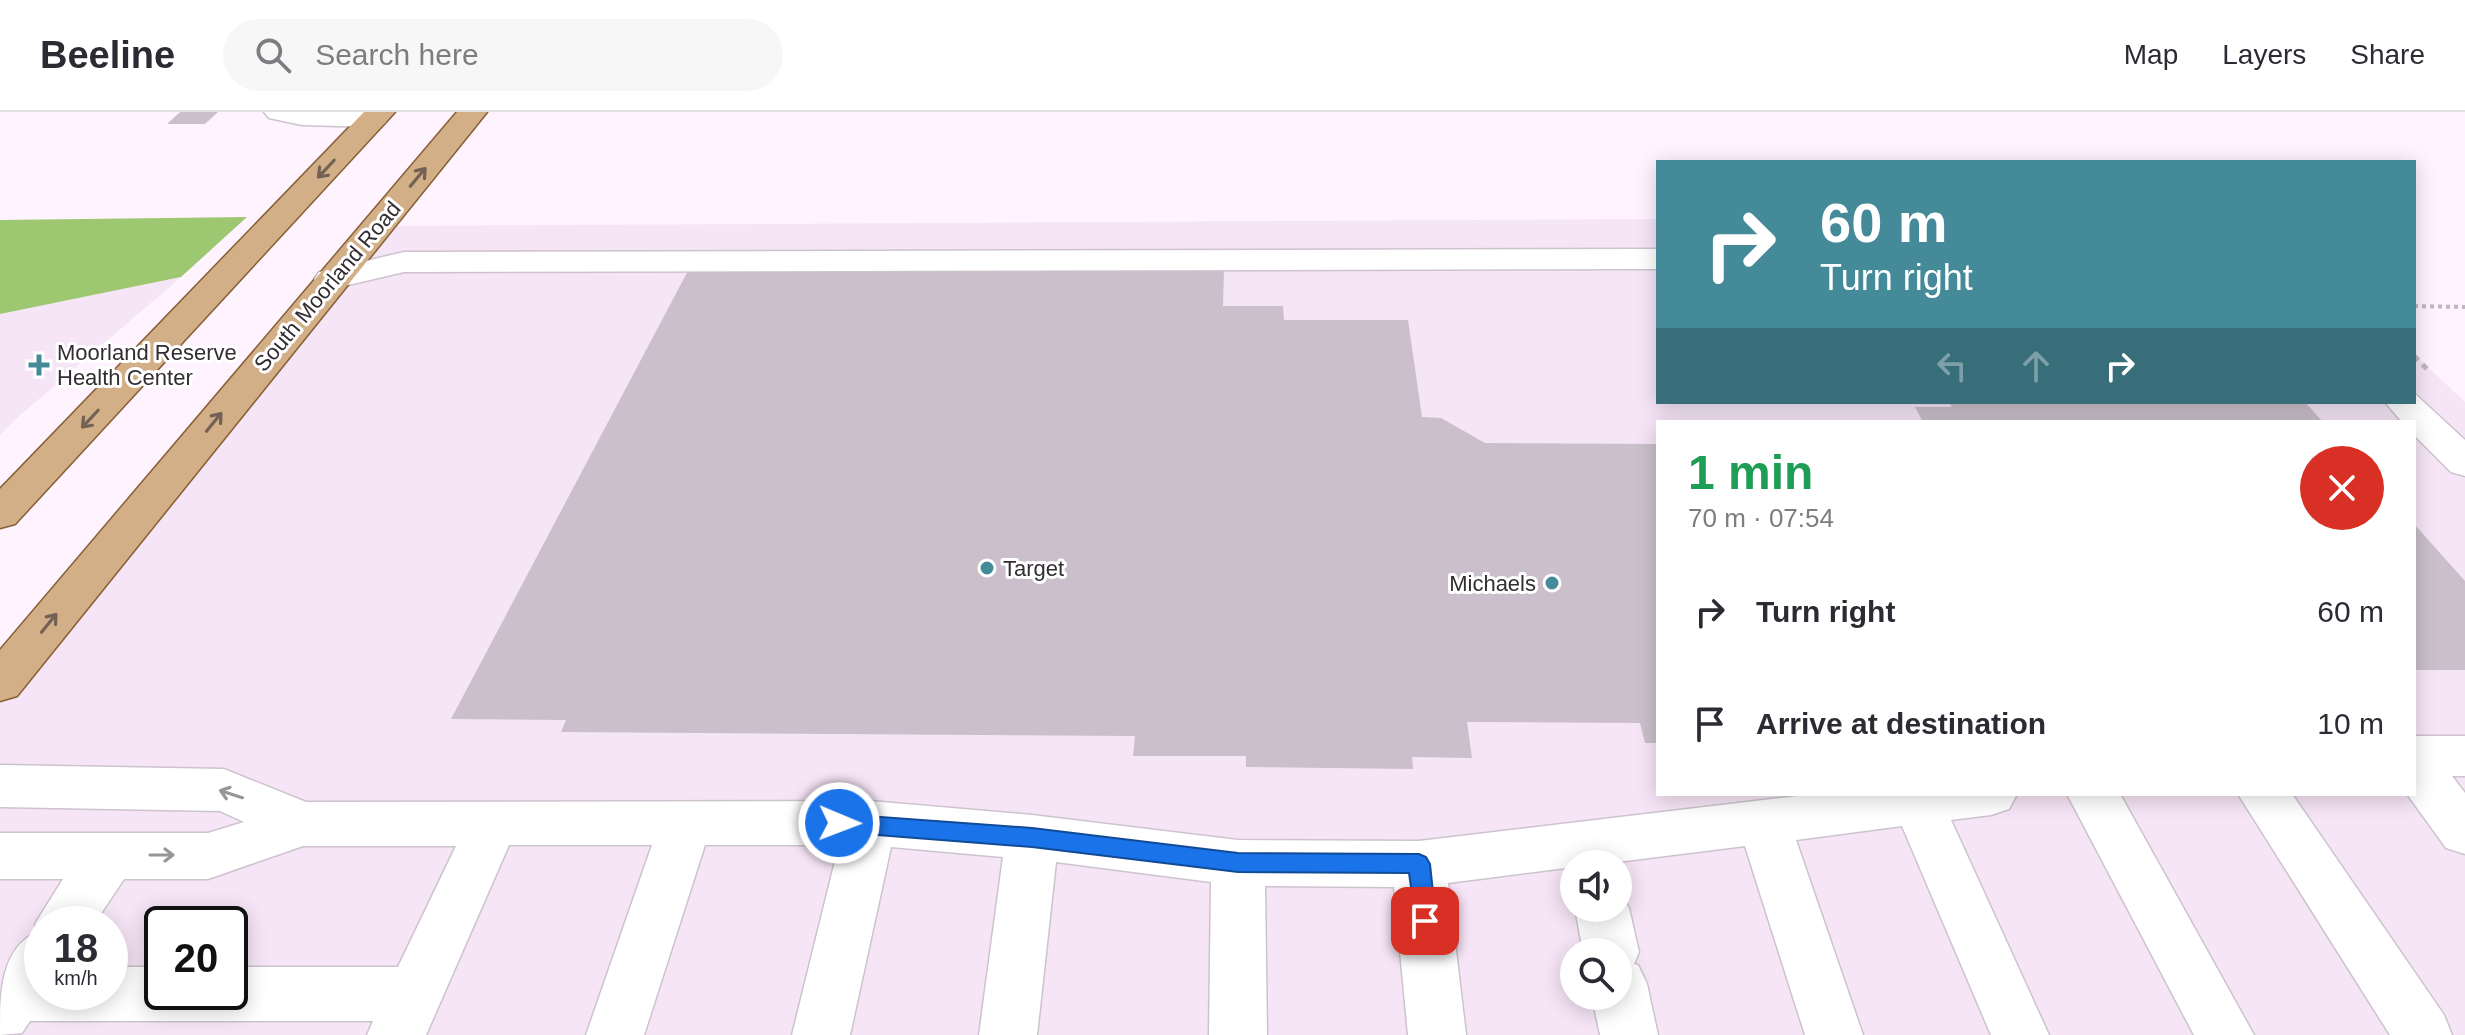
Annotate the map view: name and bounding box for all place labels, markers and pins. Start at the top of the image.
place label: Moorland Reserve Health Center [57,340,237,390]
marker: Moorland Reserve Health Center [28,354,50,376]
place label: Target [1003,556,1064,581]
marker: Target [978,559,996,577]
place label: Michaels [1449,571,1536,596]
marker: Michaels [1543,574,1561,592]
pin [1391,887,1459,955]

